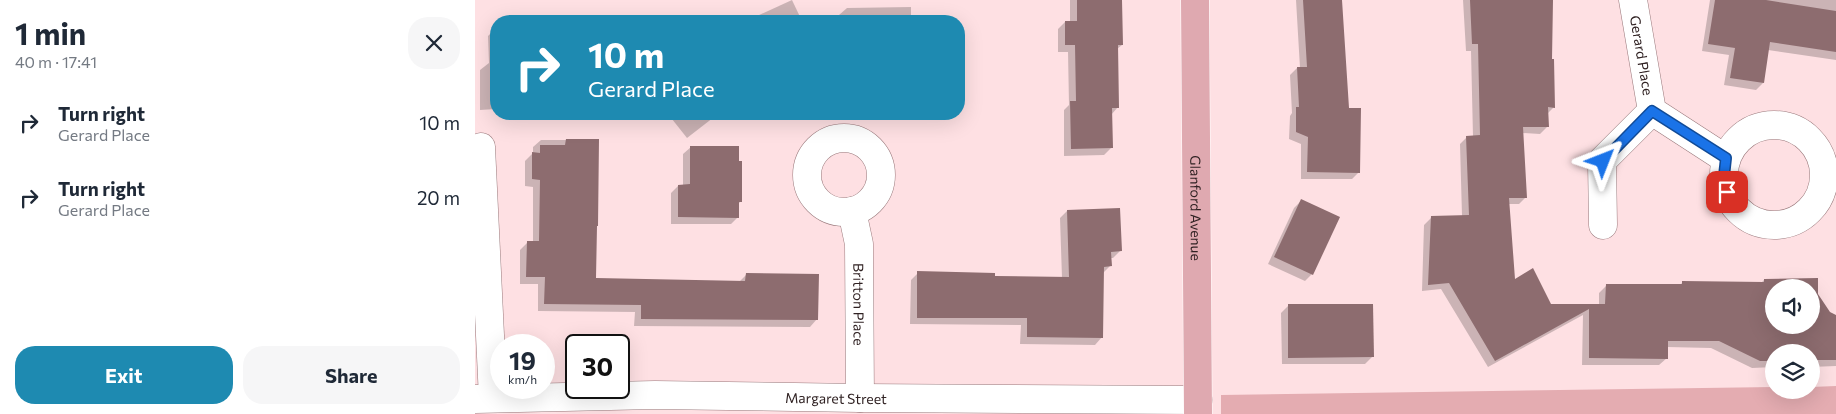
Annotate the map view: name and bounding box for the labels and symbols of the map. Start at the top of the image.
street label: Gerard Place [1627,14,1658,96]
position arrow [1576,134,1628,186]
street label: Glanford Avenue [1188,155,1205,261]
pin [1706,171,1748,213]
street label: Britton Place [851,263,868,346]
speed limit sign: 30 [565,334,630,399]
street label: Margaret Street [785,388,887,407]

